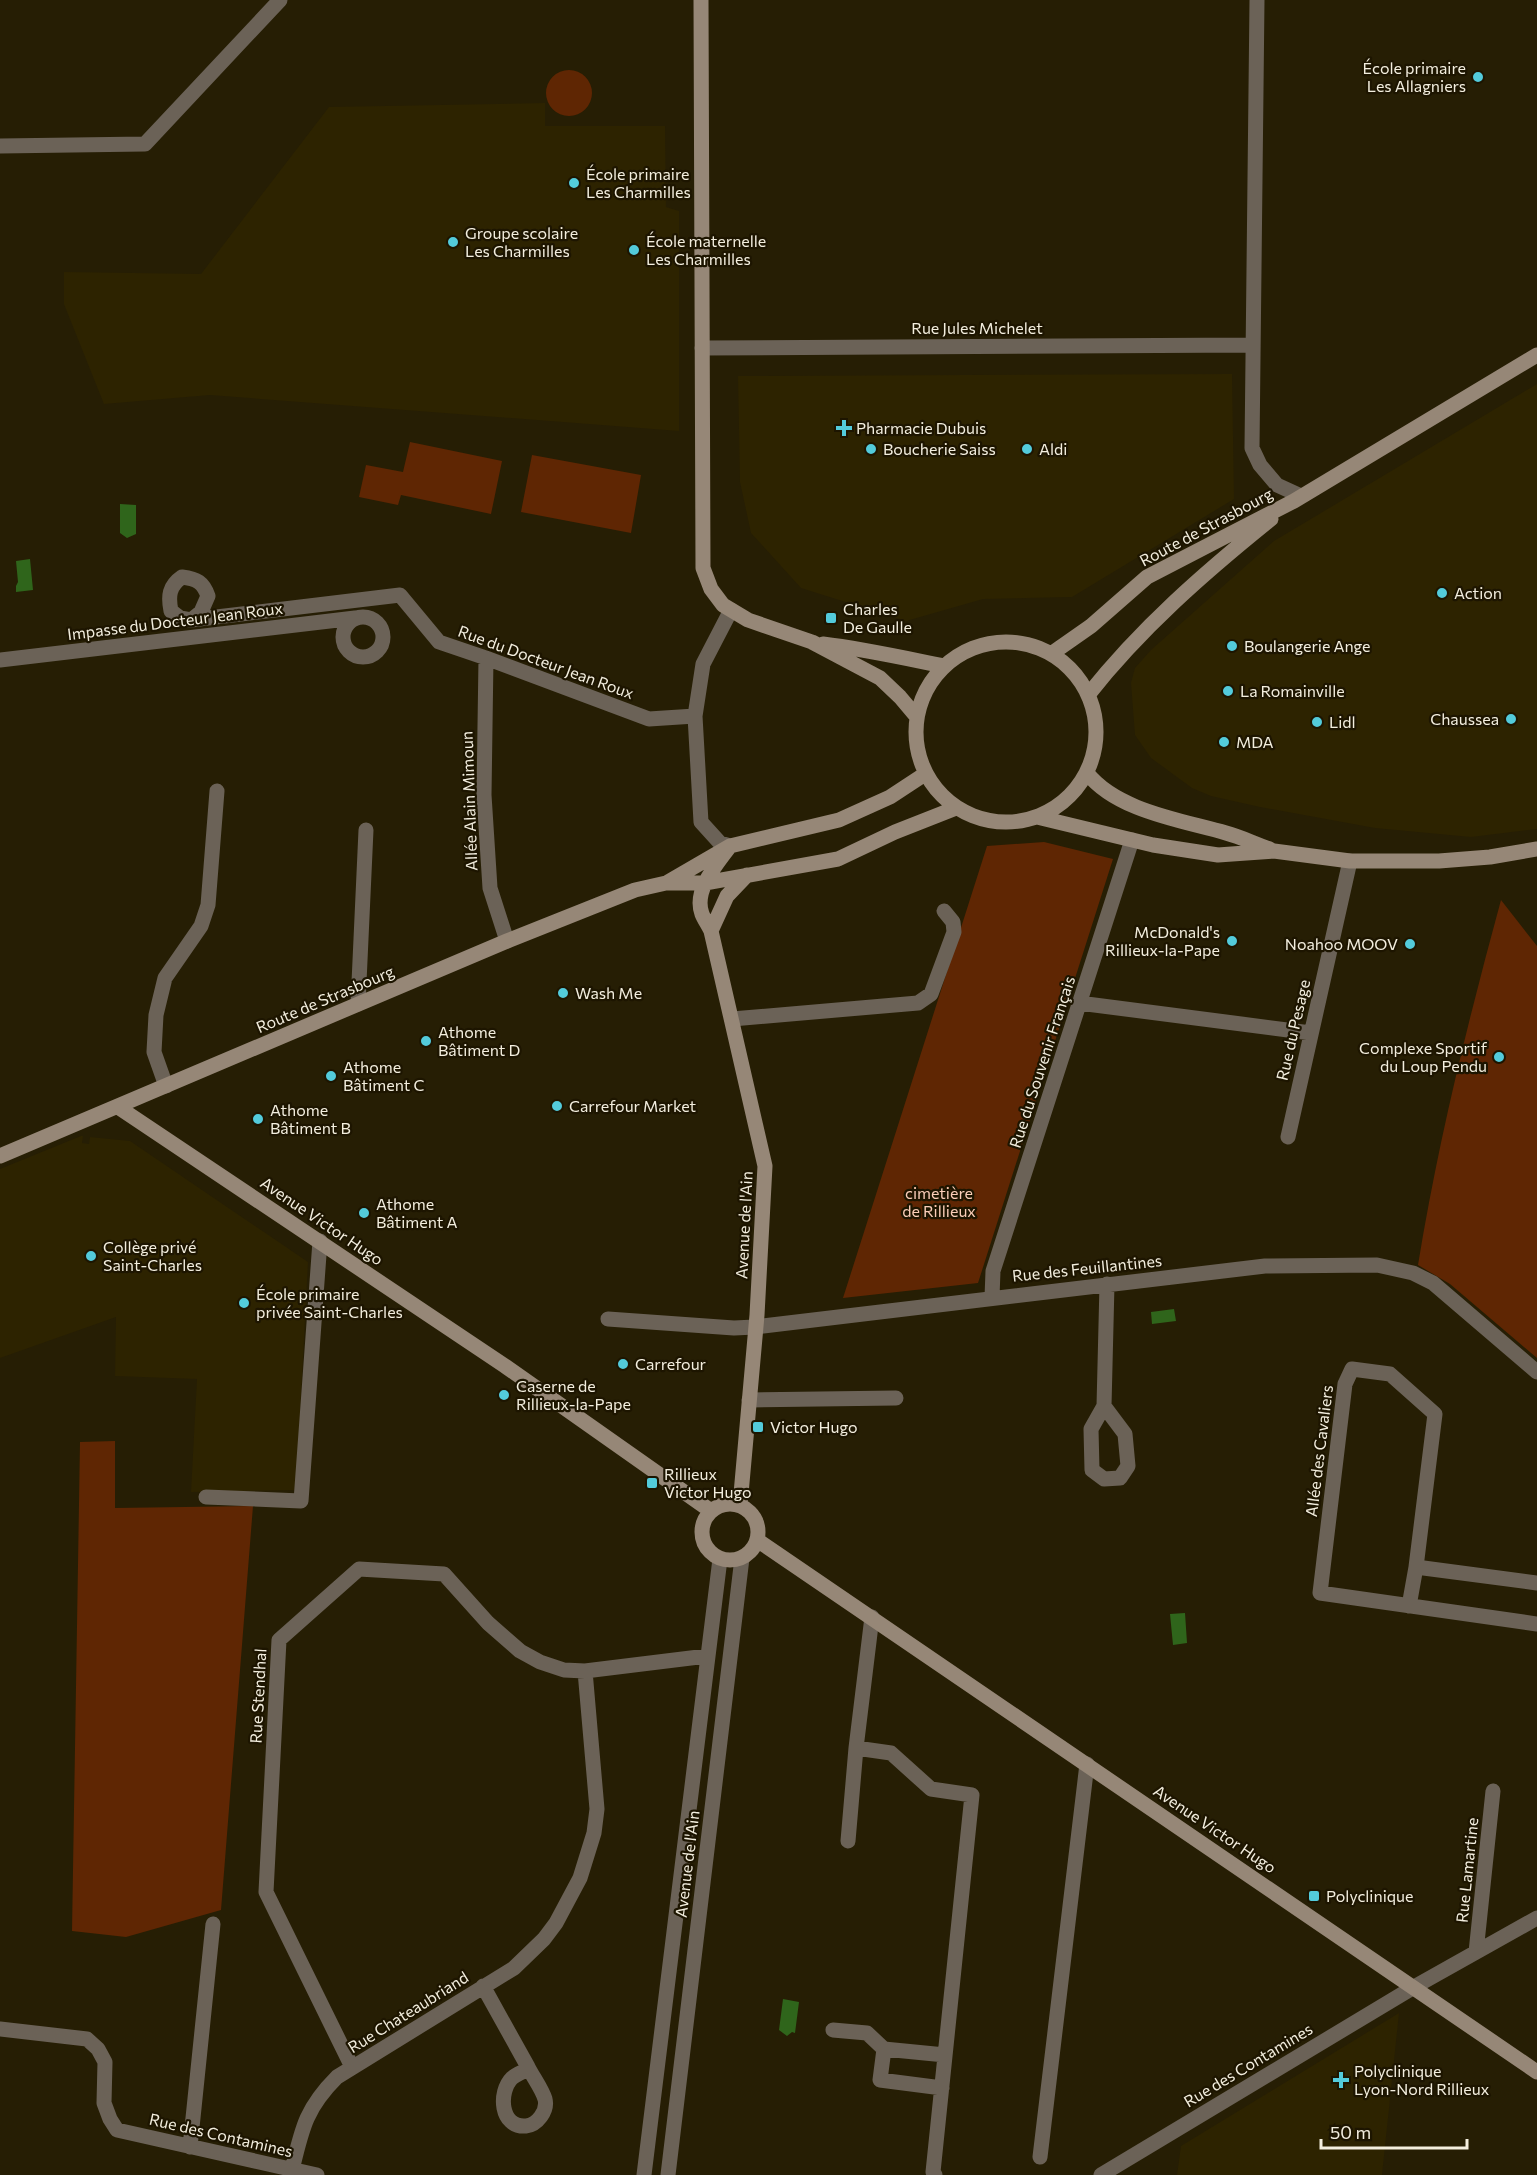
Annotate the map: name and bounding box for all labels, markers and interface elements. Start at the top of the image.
place label: École primaire Les Allagniers [1363,58,1466,95]
marker: École primaire Les Allagniers [1471,70,1485,84]
place label: École primaire Les Charmilles [586,164,691,201]
marker: École primaire Les Charmilles [567,176,581,190]
place label: Groupe scolaire Les Charmilles [465,223,578,260]
place label: École maternelle Les Charmilles [646,231,766,268]
marker: Groupe scolaire Les Charmilles [446,235,460,249]
marker: École maternelle Les Charmilles [627,243,641,257]
street label: Rue Jules Michelet [911,318,1043,337]
place label: Pharmacie Dubuis [856,418,986,437]
marker: Pharmacie Dubuis [837,421,851,435]
place label: Boucherie Saiss [883,439,996,458]
place label: Aldi [1039,439,1067,458]
marker: Boucherie Saiss [864,442,878,456]
marker: Aldi [1020,442,1034,456]
street label: Route de Strasbourg [1136,483,1276,570]
place label: Action [1454,583,1502,602]
marker: Action [1435,586,1449,600]
street label: Impasse du Docteur Jean Roux [66,598,284,643]
place label: Charles De Gaulle [843,599,912,636]
marker: Charles De Gaulle [824,611,838,625]
street label: Rue du Docteur Jean Roux [456,621,637,702]
place label: Boulangerie Ange [1244,636,1371,655]
marker: Boulangerie Ange [1225,639,1239,653]
place label: La Romainville [1240,681,1345,700]
marker: La Romainville [1221,684,1235,698]
place label: Chaussea [1430,709,1499,728]
place label: Lidl [1329,712,1356,731]
marker: Chaussea [1504,712,1518,726]
marker: Lidl [1310,715,1324,729]
street label: Allée Alain Mimoun [457,731,480,871]
place label: MDA [1236,732,1274,751]
marker: MDA [1217,735,1231,749]
place label: McDonald's Rillieux-la-Pape [1105,922,1220,959]
marker: McDonald's Rillieux-la-Pape [1225,934,1239,948]
place label: Noahoo MOOV [1285,934,1398,953]
marker: Noahoo MOOV [1403,937,1417,951]
street label: Route de Strasbourg [253,961,397,1036]
street label: Rue du Souvenir Français [1005,973,1078,1150]
street label: Rue du Pesage [1272,978,1313,1082]
place label: Wash Me [575,983,642,1002]
marker: Wash Me [556,986,570,1000]
place label: Athome Bâtiment D [438,1022,520,1059]
marker: Athome Bâtiment D [419,1034,433,1048]
place label: Complexe Sportif du Loup Pendu [1359,1038,1488,1075]
marker: Complexe Sportif du Loup Pendu [1492,1050,1506,1064]
place label: Athome Bâtiment C [343,1057,424,1094]
marker: Athome Bâtiment C [324,1069,338,1083]
place label: Carrefour Market [569,1096,697,1115]
marker: Carrefour Market [550,1099,564,1113]
place label: Athome Bâtiment B [270,1100,351,1137]
marker: Athome Bâtiment B [251,1112,265,1126]
street label: Avenue de l'Ain [731,1171,756,1279]
street label: Avenue Victor Hugo [257,1172,387,1269]
park label: cimetière de Rillieux [902,1183,976,1220]
place label: Athome Bâtiment A [376,1194,458,1231]
marker: Athome Bâtiment A [357,1206,371,1220]
place label: Collège privé Saint-Charles [103,1237,202,1274]
marker: Collège privé Saint-Charles [84,1249,98,1263]
street label: Rue des Feuillantines [1011,1250,1163,1285]
place label: École primaire privée Saint-Charles [256,1284,403,1321]
marker: École primaire privée Saint-Charles [237,1296,251,1310]
place label: Carrefour [635,1354,707,1373]
marker: Carrefour [616,1357,630,1371]
place label: Caserne de Rillieux-la-Pape [516,1376,631,1413]
street label: Allée des Cavaliers [1301,1384,1336,1518]
marker: Caserne de Rillieux-la-Pape [497,1388,511,1402]
place label: Victor Hugo [770,1417,857,1436]
marker: Victor Hugo [751,1420,765,1434]
place label: Rillieux Victor Hugo [664,1464,751,1501]
marker: Rillieux Victor Hugo [645,1476,659,1490]
street label: Rue Stendhal [246,1648,269,1744]
street label: Avenue Victor Hugo [1150,1780,1280,1877]
street label: Avenue de l'Ain [671,1809,703,1919]
street label: Rue Lamartine [1452,1816,1481,1923]
place label: Polyclinique [1326,1886,1413,1905]
marker: Polyclinique [1307,1889,1321,1903]
street label: Rue Chateaubriand [344,1967,471,2056]
street label: Rue des Contamines [1180,2019,1315,2110]
place label: Polyclinique Lyon-Nord Rillieux [1354,2061,1490,2098]
marker: Polyclinique Lyon-Nord Rillieux [1332,2071,1350,2089]
street label: Rue des Contamines [148,2109,295,2160]
scale bar [1321,2112,1466,2150]
text: 50 m [1330,2121,1371,2143]

